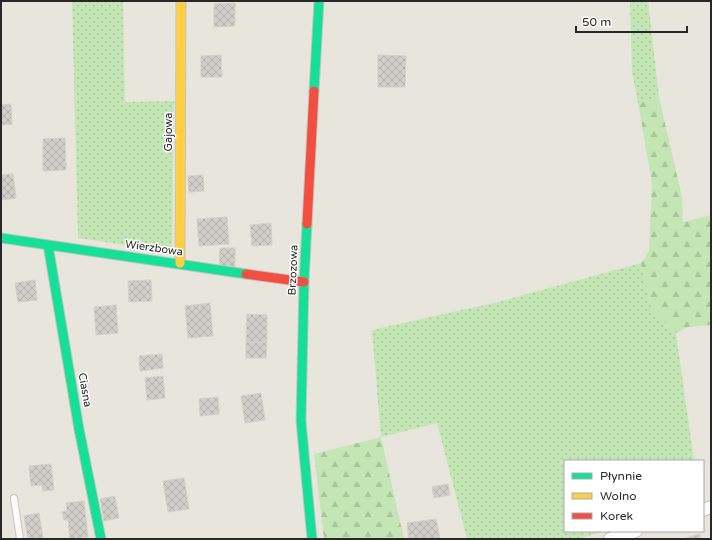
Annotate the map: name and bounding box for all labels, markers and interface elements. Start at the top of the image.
scale bar [576,8,687,34]
text: 50 m [582,15,611,29]
street label: Gajowa [162,113,175,151]
street label: Wierzbowa [124,238,184,258]
street label: Brzozowa [286,244,300,296]
street label: Ciasna [76,372,94,408]
legend [564,460,704,532]
text: Płynnie [600,469,642,483]
text: Wolno [600,489,636,503]
text: Korek [600,509,634,523]

